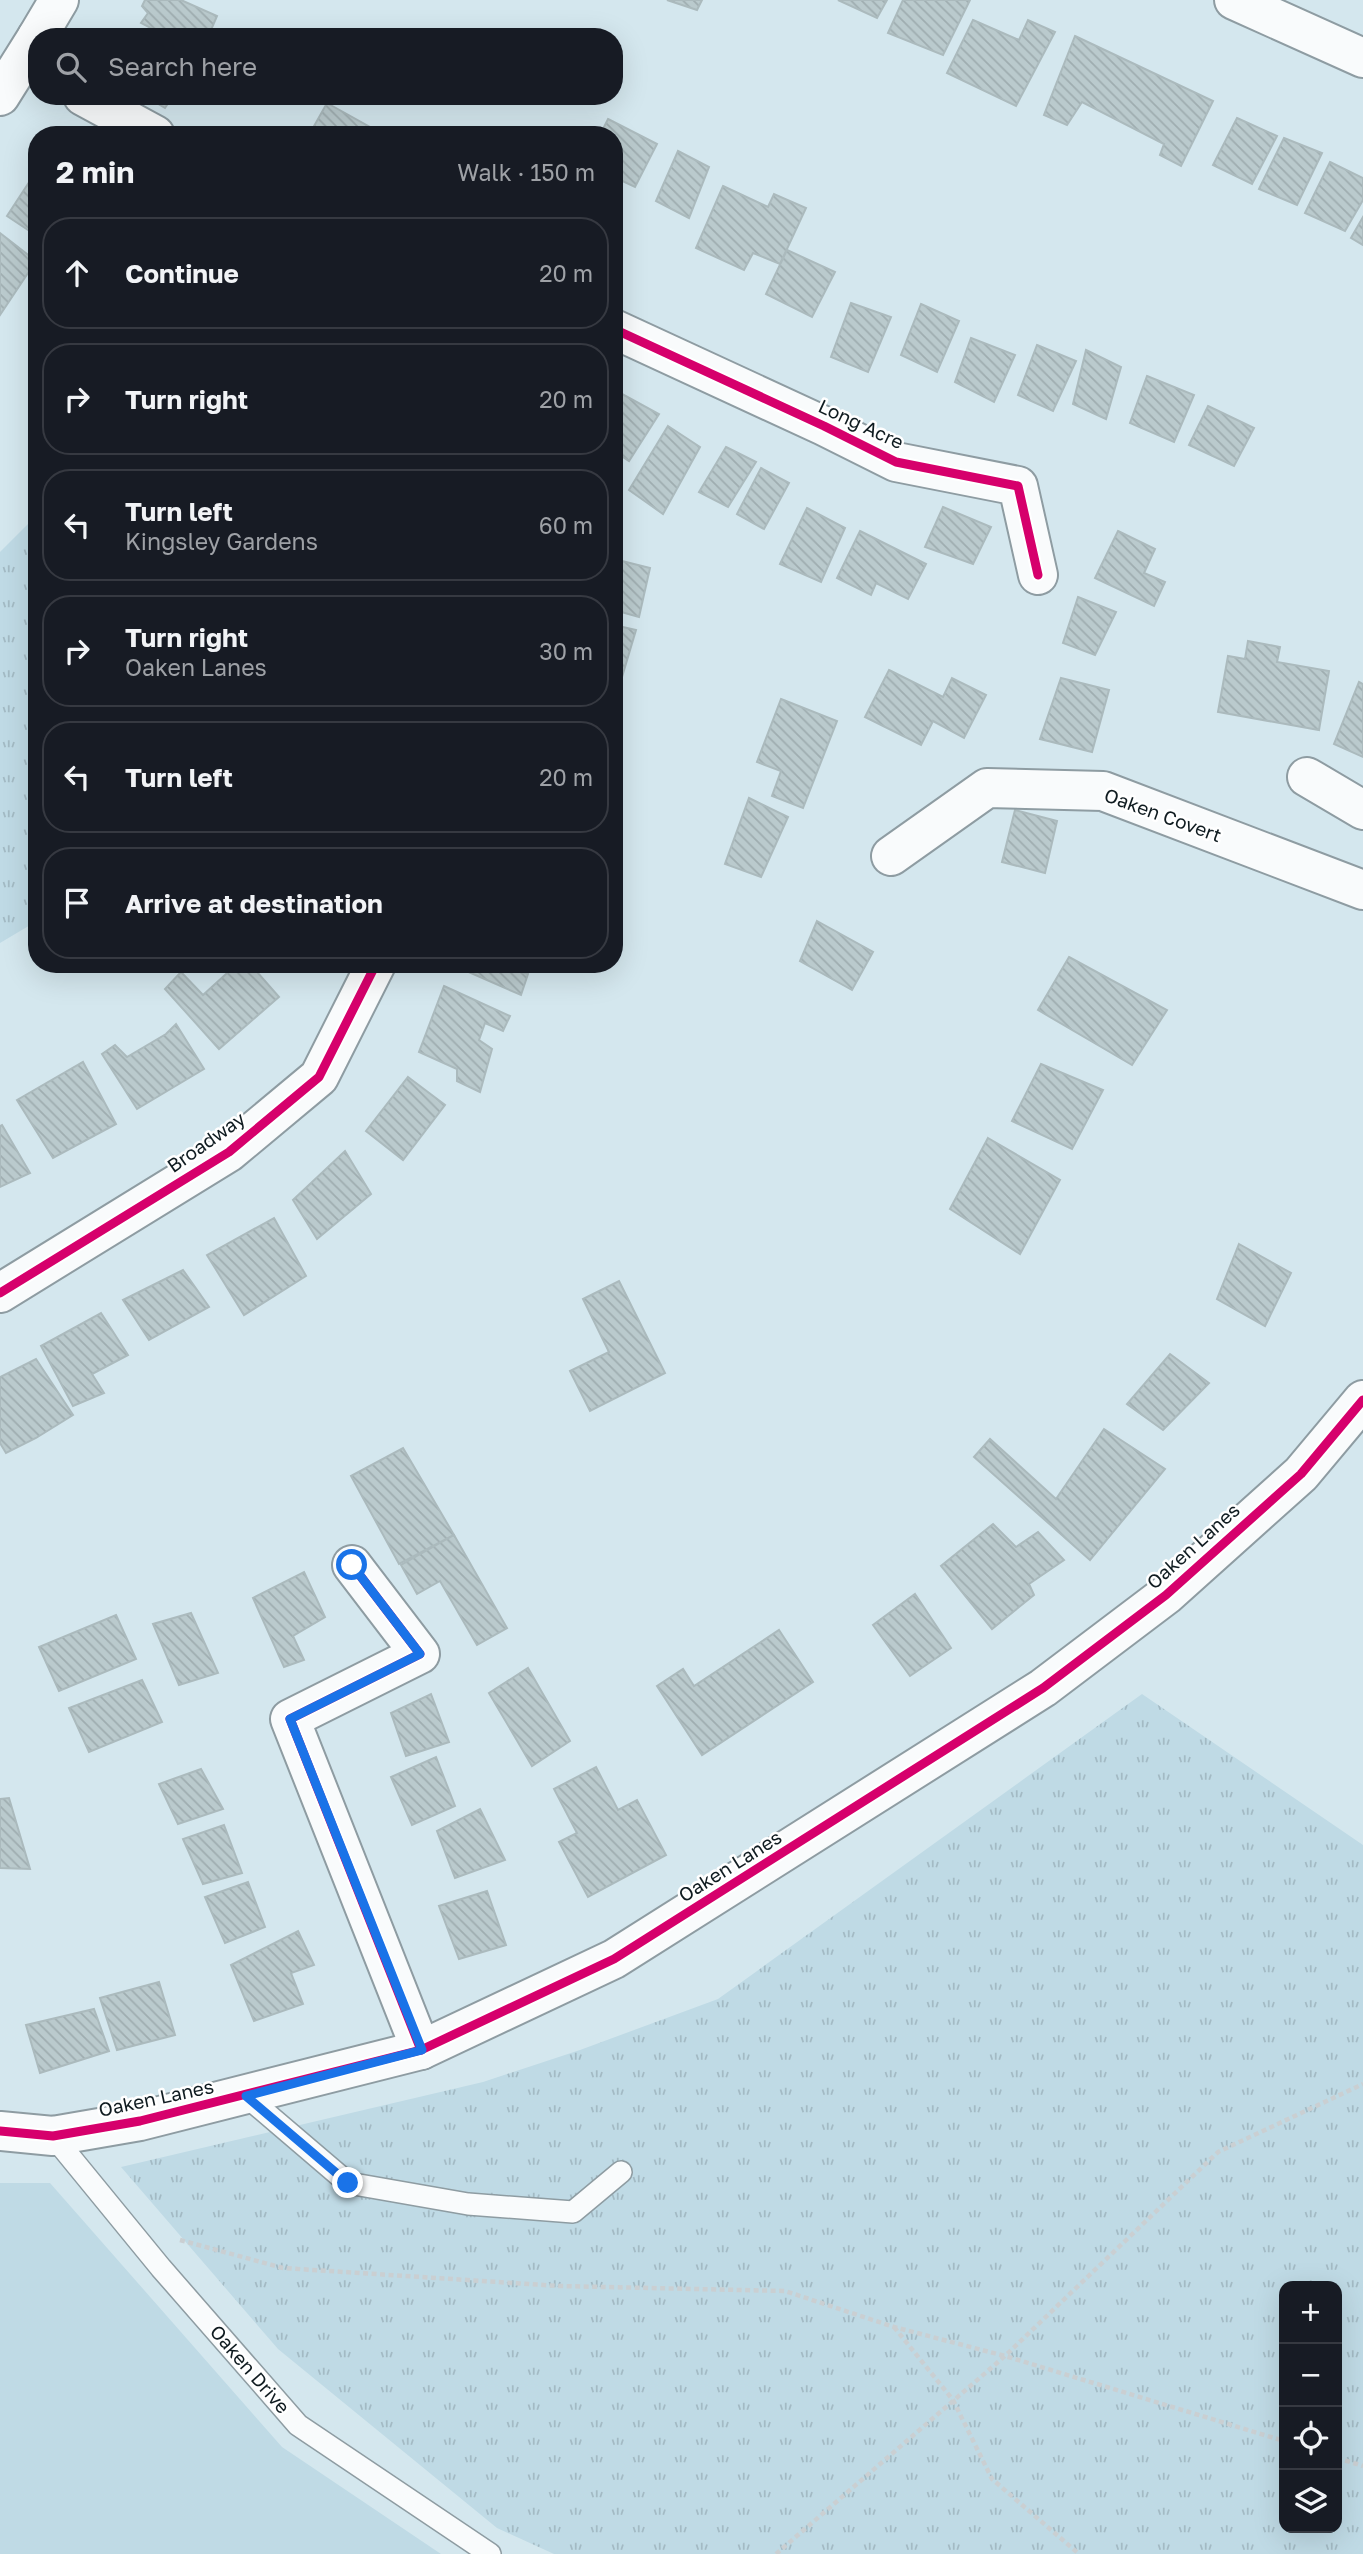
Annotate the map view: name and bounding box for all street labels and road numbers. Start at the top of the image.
street label: Long Acre [815,394,907,453]
street label: Oaken Covert [1101,783,1225,846]
street label: Broadway [162,1106,249,1177]
street label: Oaken Lanes [1141,1498,1244,1593]
street label: Oaken Lanes [674,1825,785,1906]
street label: Oaken Lanes [96,2074,216,2121]
street label: Oaken Drive [206,2320,295,2418]

